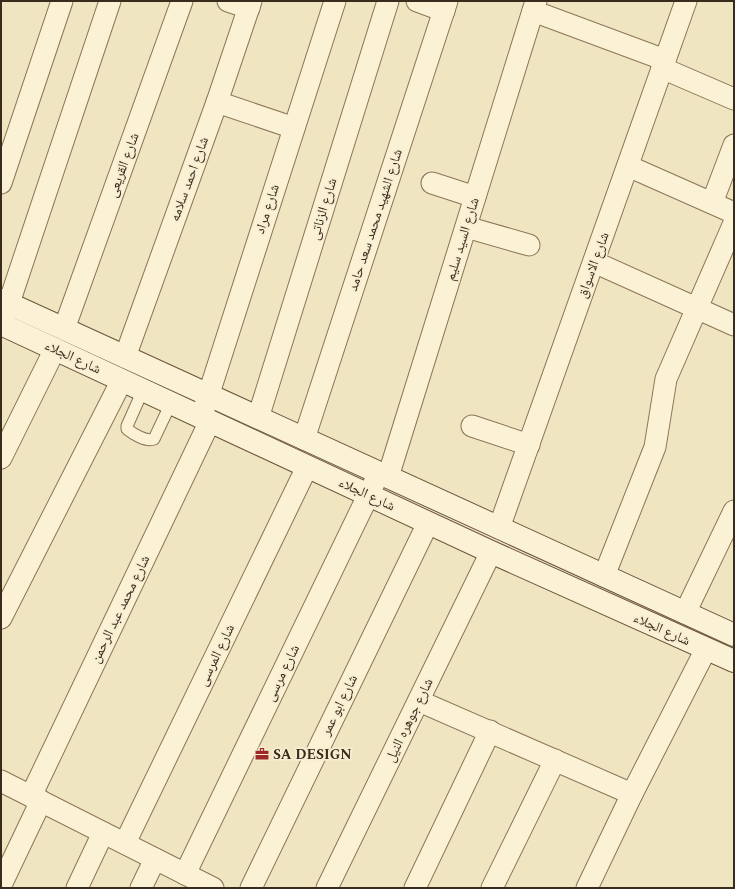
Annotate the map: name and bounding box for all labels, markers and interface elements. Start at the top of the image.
street label: شارع القريعى [102,130,144,200]
street label: شارع احمد سلامه [164,134,214,224]
street label: شارع الشهيد محمد سعد حامد [342,146,408,294]
street label: شارع الزناتى [304,175,342,243]
street label: شارع مراد [249,181,285,237]
street label: شارع السيد سليم [439,195,485,283]
street label: شارع الاسواق [571,229,615,301]
street label: شارع الجلاء [41,335,105,379]
street label: شارع الجلاء [335,472,399,516]
street label: شارع محمد عبد الرحمن [85,551,155,667]
street label: شارع الجلاء [630,607,694,651]
street label: شارع المرسى [192,620,240,690]
street label: شارع مرسى [259,641,305,705]
street label: شارع ابو عمر [315,671,363,740]
street label: شارع جوهره النيل [380,674,438,766]
place label: SA DESIGN [273,744,352,765]
office icon: SA DESIGN [254,746,270,762]

